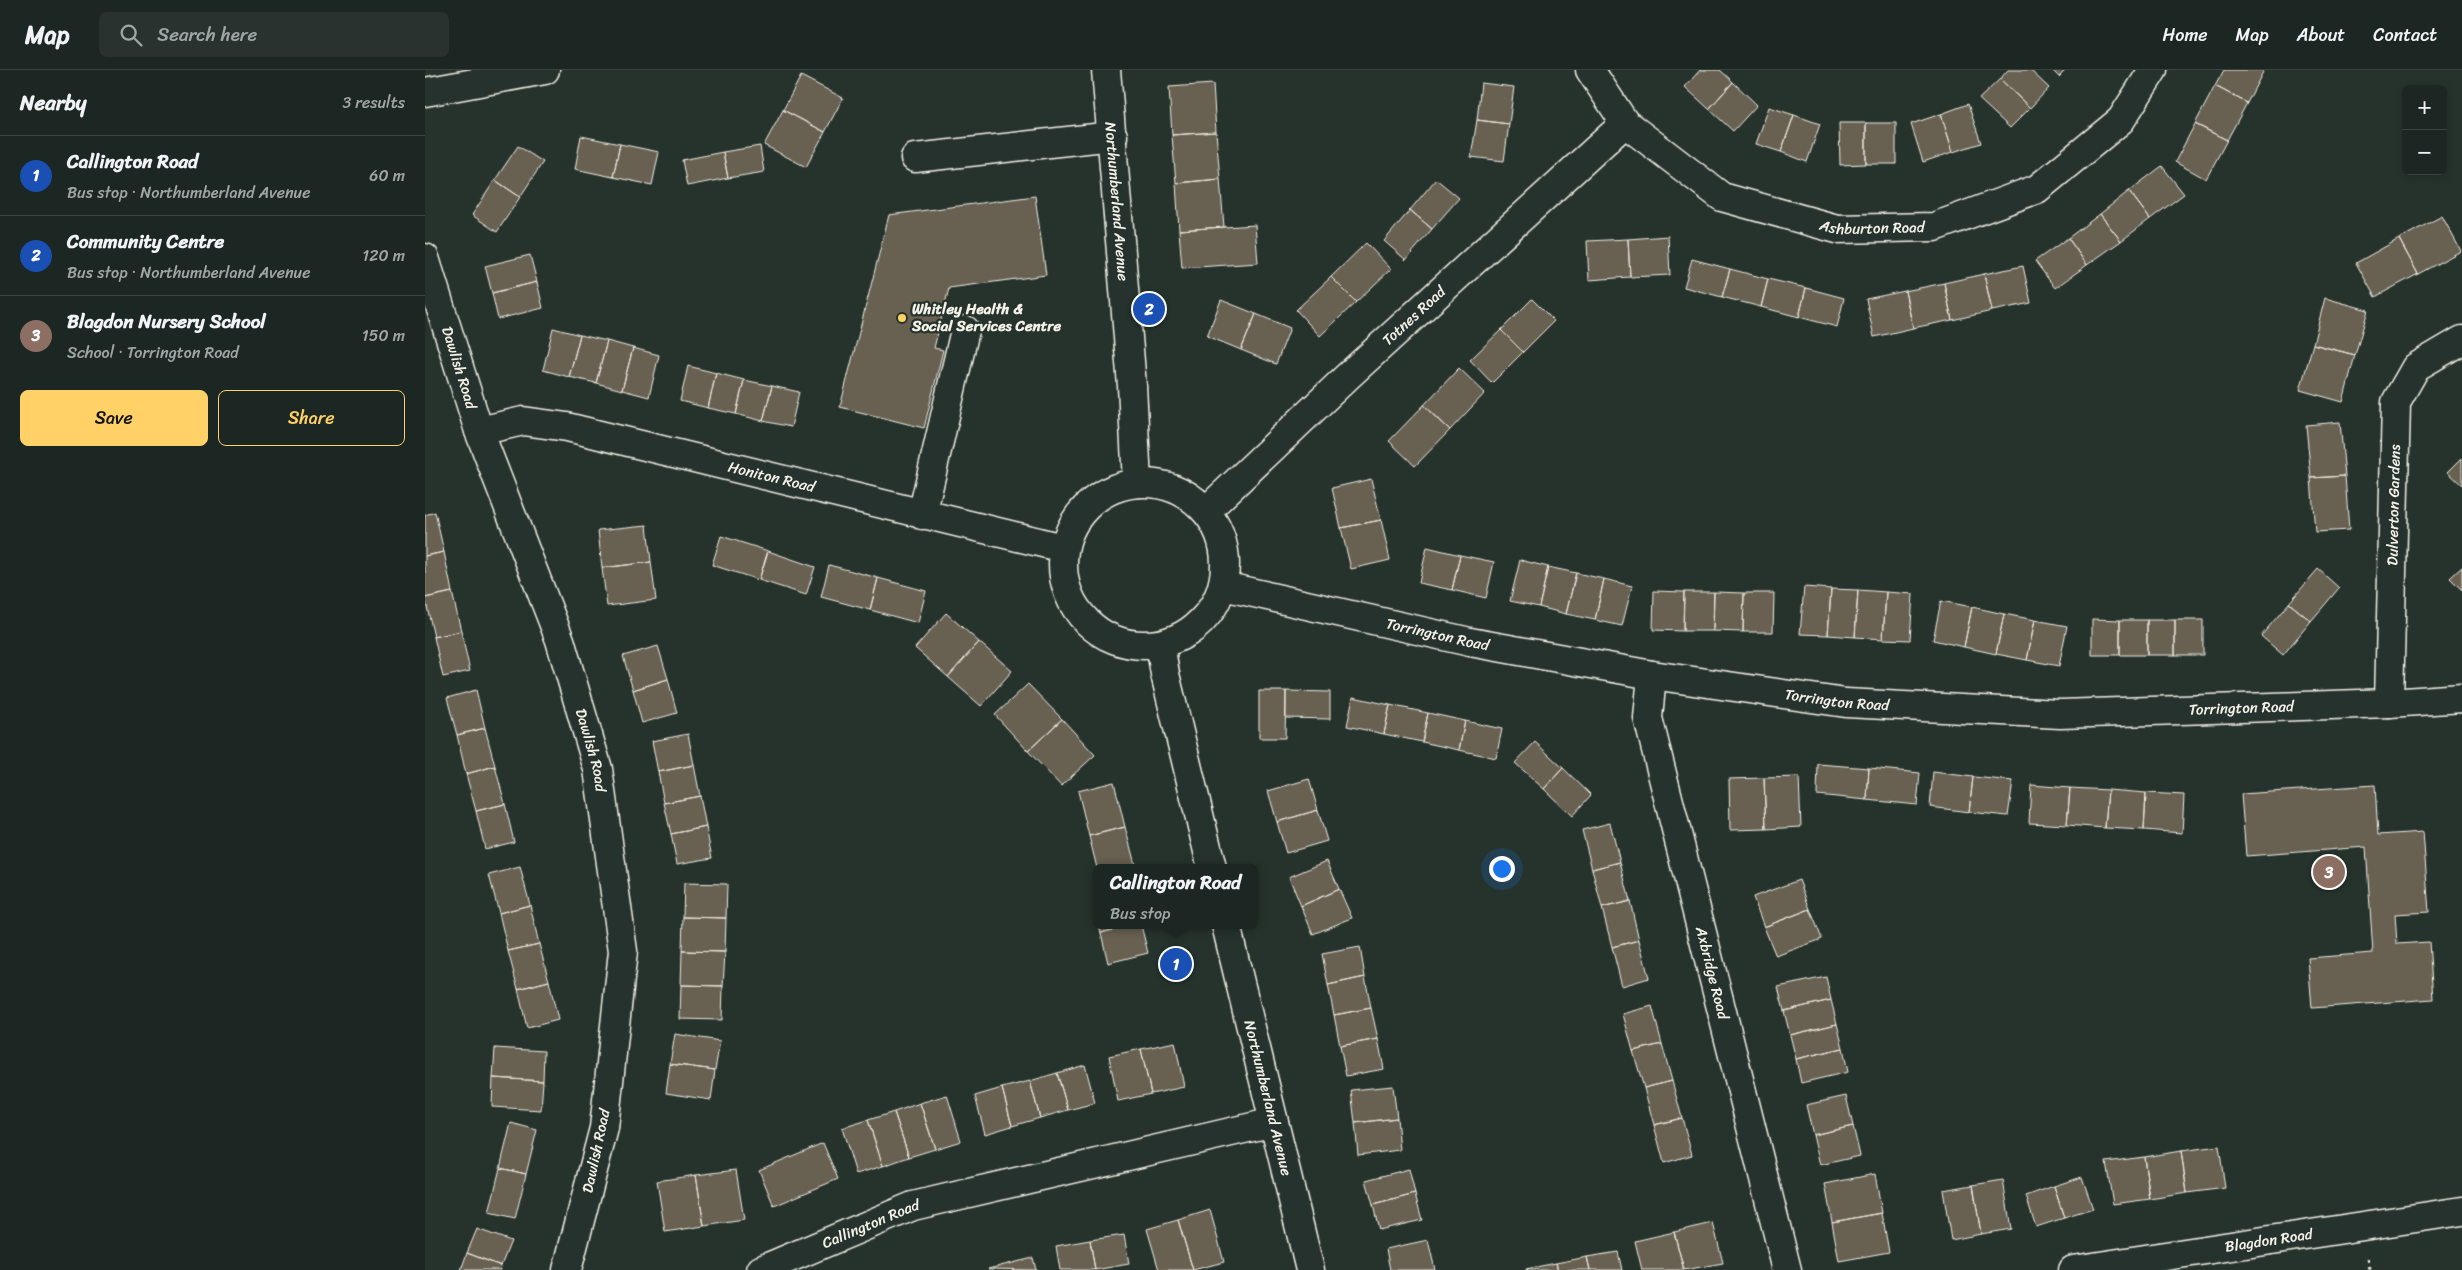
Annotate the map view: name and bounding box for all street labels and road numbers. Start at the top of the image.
street label: Northumberland Avenue [1097,121,1136,282]
street label: Ashburton Road [1816,212,1926,242]
street label: Totnes Road [1376,279,1452,352]
street label: Dawlish Road [434,323,485,413]
street label: Dulverton Gardens [2379,443,2408,566]
street label: Honiton Road [725,454,819,500]
street label: Torrington Road [1383,610,1492,658]
street label: Torrington Road [1783,681,1891,718]
street label: Torrington Road [2188,693,2295,723]
street label: Dawlish Road [568,705,614,794]
street label: Axbridge Road [1688,923,1737,1023]
street label: Northumberland Avenue [1237,1017,1300,1179]
street label: Dawlish Road [574,1106,618,1195]
street label: Callington Road [818,1192,923,1256]
street label: Blagdon Road [2223,1221,2315,1260]

